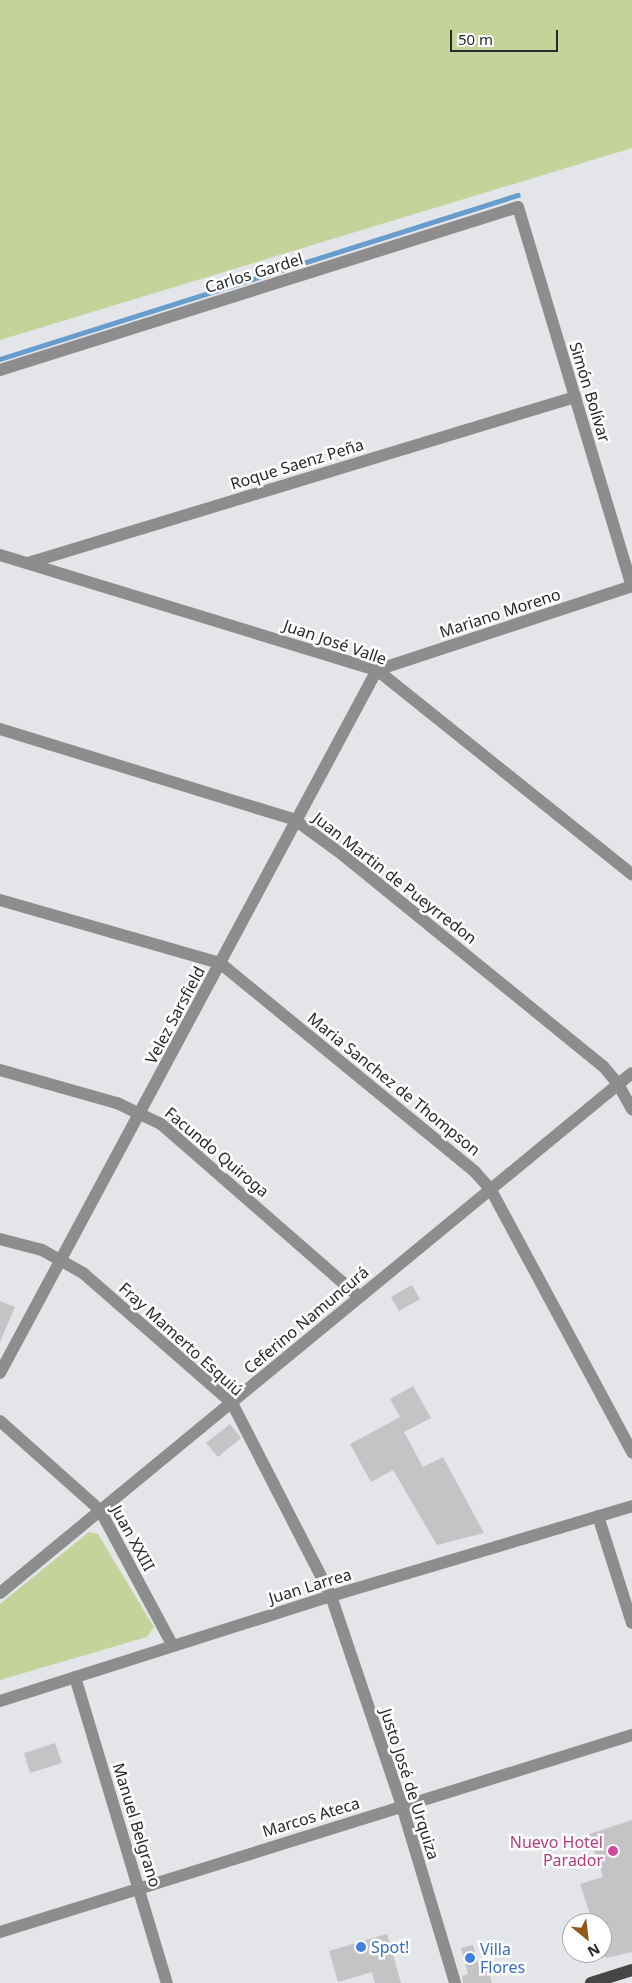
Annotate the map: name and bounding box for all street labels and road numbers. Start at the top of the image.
street label: Carlos Gardel [203,249,305,297]
street label: Simón Bolívar [566,340,614,444]
street label: Roque Saenz Peña [228,435,366,493]
street label: Mariano Moreno [437,584,563,642]
street label: Juan José Valle [281,615,389,669]
street label: Juan Martin de Pueyrredon [309,808,481,948]
street label: Velez Sarsfield [141,963,209,1067]
street label: Maria Sanchez de Thompson [304,1008,484,1160]
street label: Facundo Quiroga [161,1103,273,1201]
street label: Ceferino Namuncurá [240,1262,372,1378]
street label: Fray Mamerto Esquiú [115,1278,247,1400]
street label: Juan XXIII [107,1502,159,1574]
street label: Juan Larrea [266,1564,354,1608]
street label: Justo José de Urquiza [376,1706,444,1862]
street label: Manuel Belgrano [109,1761,165,1889]
street label: Marcos Ateca [260,1793,362,1841]

